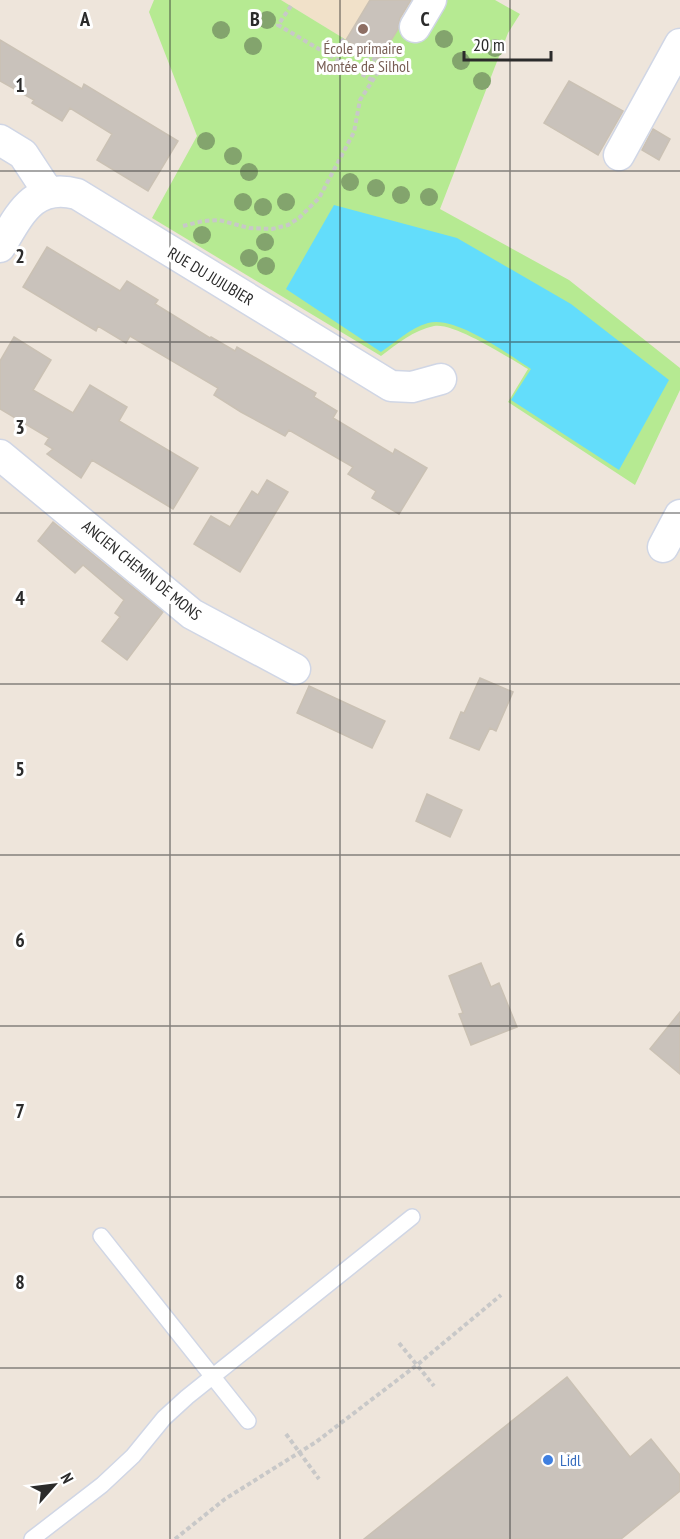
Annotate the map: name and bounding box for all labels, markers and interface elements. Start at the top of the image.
text: A [79,6,91,32]
text: B [250,6,260,32]
text: C [420,6,430,32]
marker: École primaire Montée de Silhol [356,22,370,36]
scale bar [464,24,551,62]
text: 20 m [473,33,505,56]
place label: École primaire Montée de Silhol [316,38,410,76]
text: 1 [15,72,25,98]
text: 2 [15,243,25,269]
street label: RUE DU JUJUBIER [164,243,258,310]
text: 3 [15,414,25,440]
street label: ANCIEN CHEMIN DE MONS [78,516,206,624]
text: 4 [15,585,25,611]
text: 5 [15,756,25,782]
text: 6 [15,927,25,953]
text: 7 [15,1098,25,1124]
text: 8 [15,1269,25,1295]
place label: Lidl [560,1450,581,1470]
marker: Lidl [541,1453,555,1467]
north arrow [24,1455,84,1515]
text: N [56,1469,78,1486]

